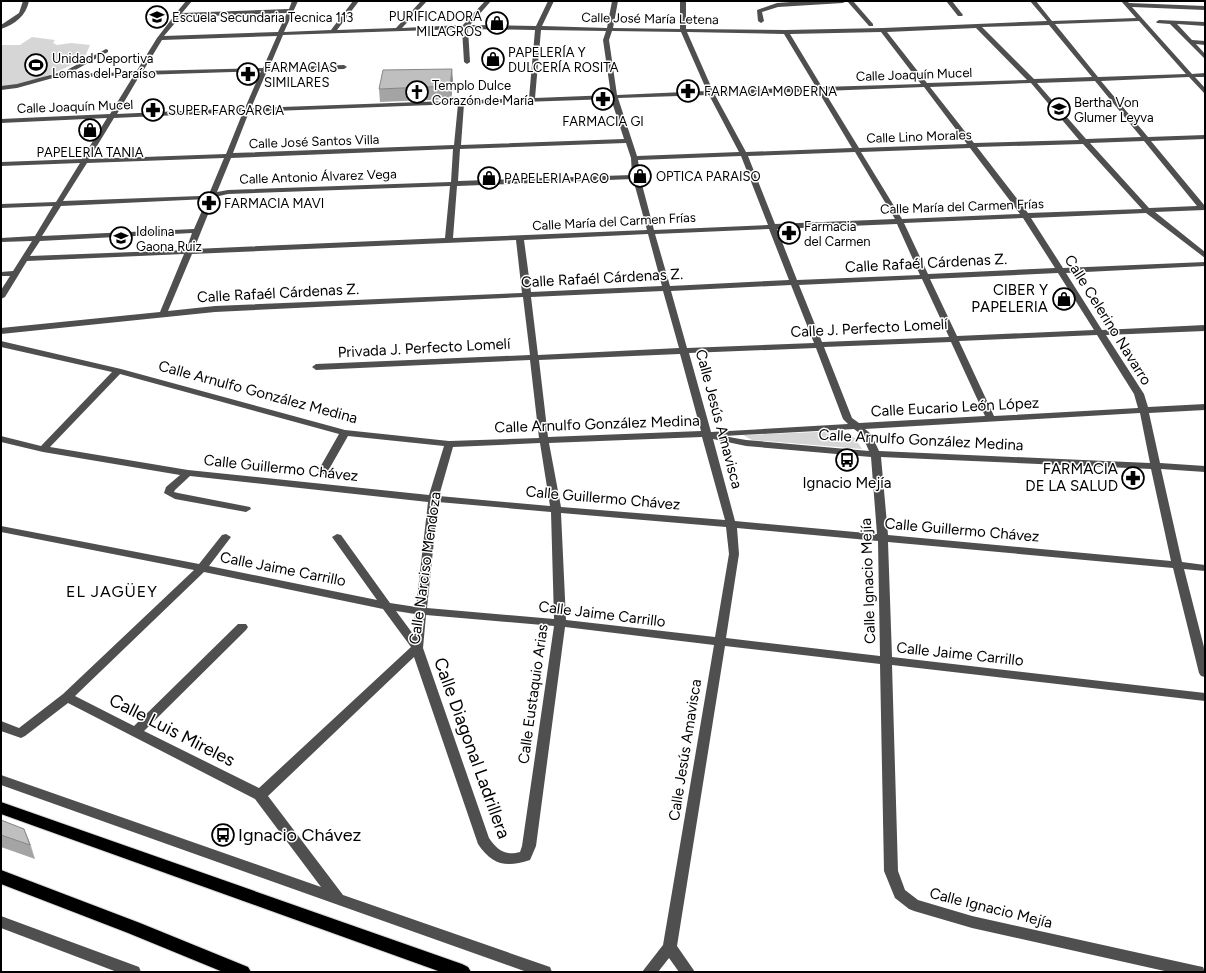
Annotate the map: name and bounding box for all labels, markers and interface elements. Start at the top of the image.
school or university icon: Escuela Secundaria Tecnica 113 [144,4,170,30]
place label: PURIFICADORA MILAGROS [389,9,482,39]
place label: Escuela Secundaria Tecnica 113 [172,10,353,25]
shop icon: PURIFICADORA MILAGROS [484,10,510,36]
street label: Calle José María Letena [581,10,719,27]
place label: PAPELERÍA Y DULCERÍA ROSITA [508,45,619,75]
shop icon: PAPELERÍA Y DULCERÍA ROSITA [480,46,506,72]
place label: Unidad Deportiva Lomas del Paraíso [52,51,156,81]
sports icon: Unidad Deportiva Lomas del Paraíso [23,52,49,78]
place label: FARMACIAS SIMILARES [264,60,337,90]
pharmacy icon: FARMACIAS SIMILARES [235,61,261,87]
street label: Calle Joaquín Mucel [856,65,972,84]
place label: Templo Dulce Corazón de María [432,78,534,108]
pharmacy icon: FARMACIA MODERNA [675,78,701,104]
church icon: Templo Dulce Corazón de María [404,79,430,105]
place label: FARMACIA MODERNA [704,84,837,99]
pharmacy icon: FARMACIA GI [590,86,616,112]
place label: Bertha Von Glumer Leyva [1074,95,1154,125]
school or university icon: Bertha Von Glumer Leyva [1046,96,1072,122]
street label: Calle Joaquín Mucel [17,97,133,116]
pharmacy icon: SUPER FARGARCIA [140,97,166,123]
place label: SUPER FARGARCIA [168,103,284,118]
place label: FARMACIA GI [562,114,644,129]
shop icon: PAPELERIA TANIA [77,117,103,143]
street label: Calle Lino Morales [866,127,972,146]
street label: Calle José Santos Villa [248,132,380,151]
place label: PAPELERIA TANIA [36,145,144,160]
shop icon: OPTICA PARAISO [627,163,653,189]
shop icon: PAPELERIA PACO [476,165,502,191]
street label: Calle Antonio Álvarez Vega [239,166,397,187]
place label: OPTICA PARAISO [656,169,761,184]
place label: PAPELERIA PACO [504,171,609,186]
pharmacy icon: FARMACIA MAVI [196,190,222,216]
place label: FARMACIA MAVI [224,196,324,211]
street label: Calle María del Carmen Frías [880,196,1044,217]
street label: Calle María del Carmen Frías [532,210,696,233]
place label: Farmacia del Carmen [804,219,871,249]
pharmacy icon: Farmacia del Carmen [776,220,802,246]
place label: Idolina Gaona Ruiz [136,224,202,254]
school or university icon: Idolina Gaona Ruiz [108,225,134,251]
street label: Calle Rafaél Cárdenas Z. [844,250,1008,276]
street label: Calle Celerino Navarro [1061,252,1156,389]
street label: Calle Rafaél Cárdenas Z. [520,265,684,291]
street label: Calle Rafaél Cárdenas Z. [196,280,360,306]
place label: CIBER Y PAPELERIA [971,281,1048,316]
shop icon: CIBER Y PAPELERIA [1051,286,1077,312]
street label: Calle J. Perfecto Lomelí [790,315,950,341]
street label: Privada J. Perfecto Lomelí [337,334,512,362]
street label: Calle Jesús Amavisca [692,347,746,491]
street label: Calle Arnulfo González Medina [157,357,359,427]
street label: Calle Eucario León López [870,394,1040,420]
street label: Calle Arnulfo González Medina [494,411,700,437]
street label: Calle Arnulfo González Medina [818,426,1024,454]
bus stop icon: Ignacio Mejía [834,447,860,473]
street label: Calle Guillermo Chávez [203,451,359,485]
place label: FARMACIA DE LA SALUD [1025,460,1118,495]
pharmacy icon: FARMACIA DE LA SALUD [1120,465,1146,491]
place label: Ignacio Mejía [803,474,891,492]
street label: Calle Guillermo Chávez [525,482,681,514]
street label: Calle Narciso Mendoza [405,490,445,646]
street label: Calle Guillermo Chávez [884,514,1040,546]
street label: Calle Ignacio Mejía [857,518,879,644]
street label: Calle Jaime Carrillo [219,548,348,590]
district label: EL JAGÜEY [66,582,158,601]
street label: Calle Jaime Carrillo [537,597,667,631]
street label: Calle Eustaquio Arias [514,623,552,765]
street label: Calle Jaime Carrillo [895,638,1025,670]
street label: Calle Diagonal Ladrillera [429,654,515,842]
street label: Calle Jesús Amavisca [665,678,705,822]
street label: Calle Luis Mireles [105,689,239,771]
bus stop icon: Ignacio Chávez [210,822,236,848]
place label: Ignacio Chávez [238,824,361,846]
street label: Calle Ignacio Mejía [928,884,1054,932]

